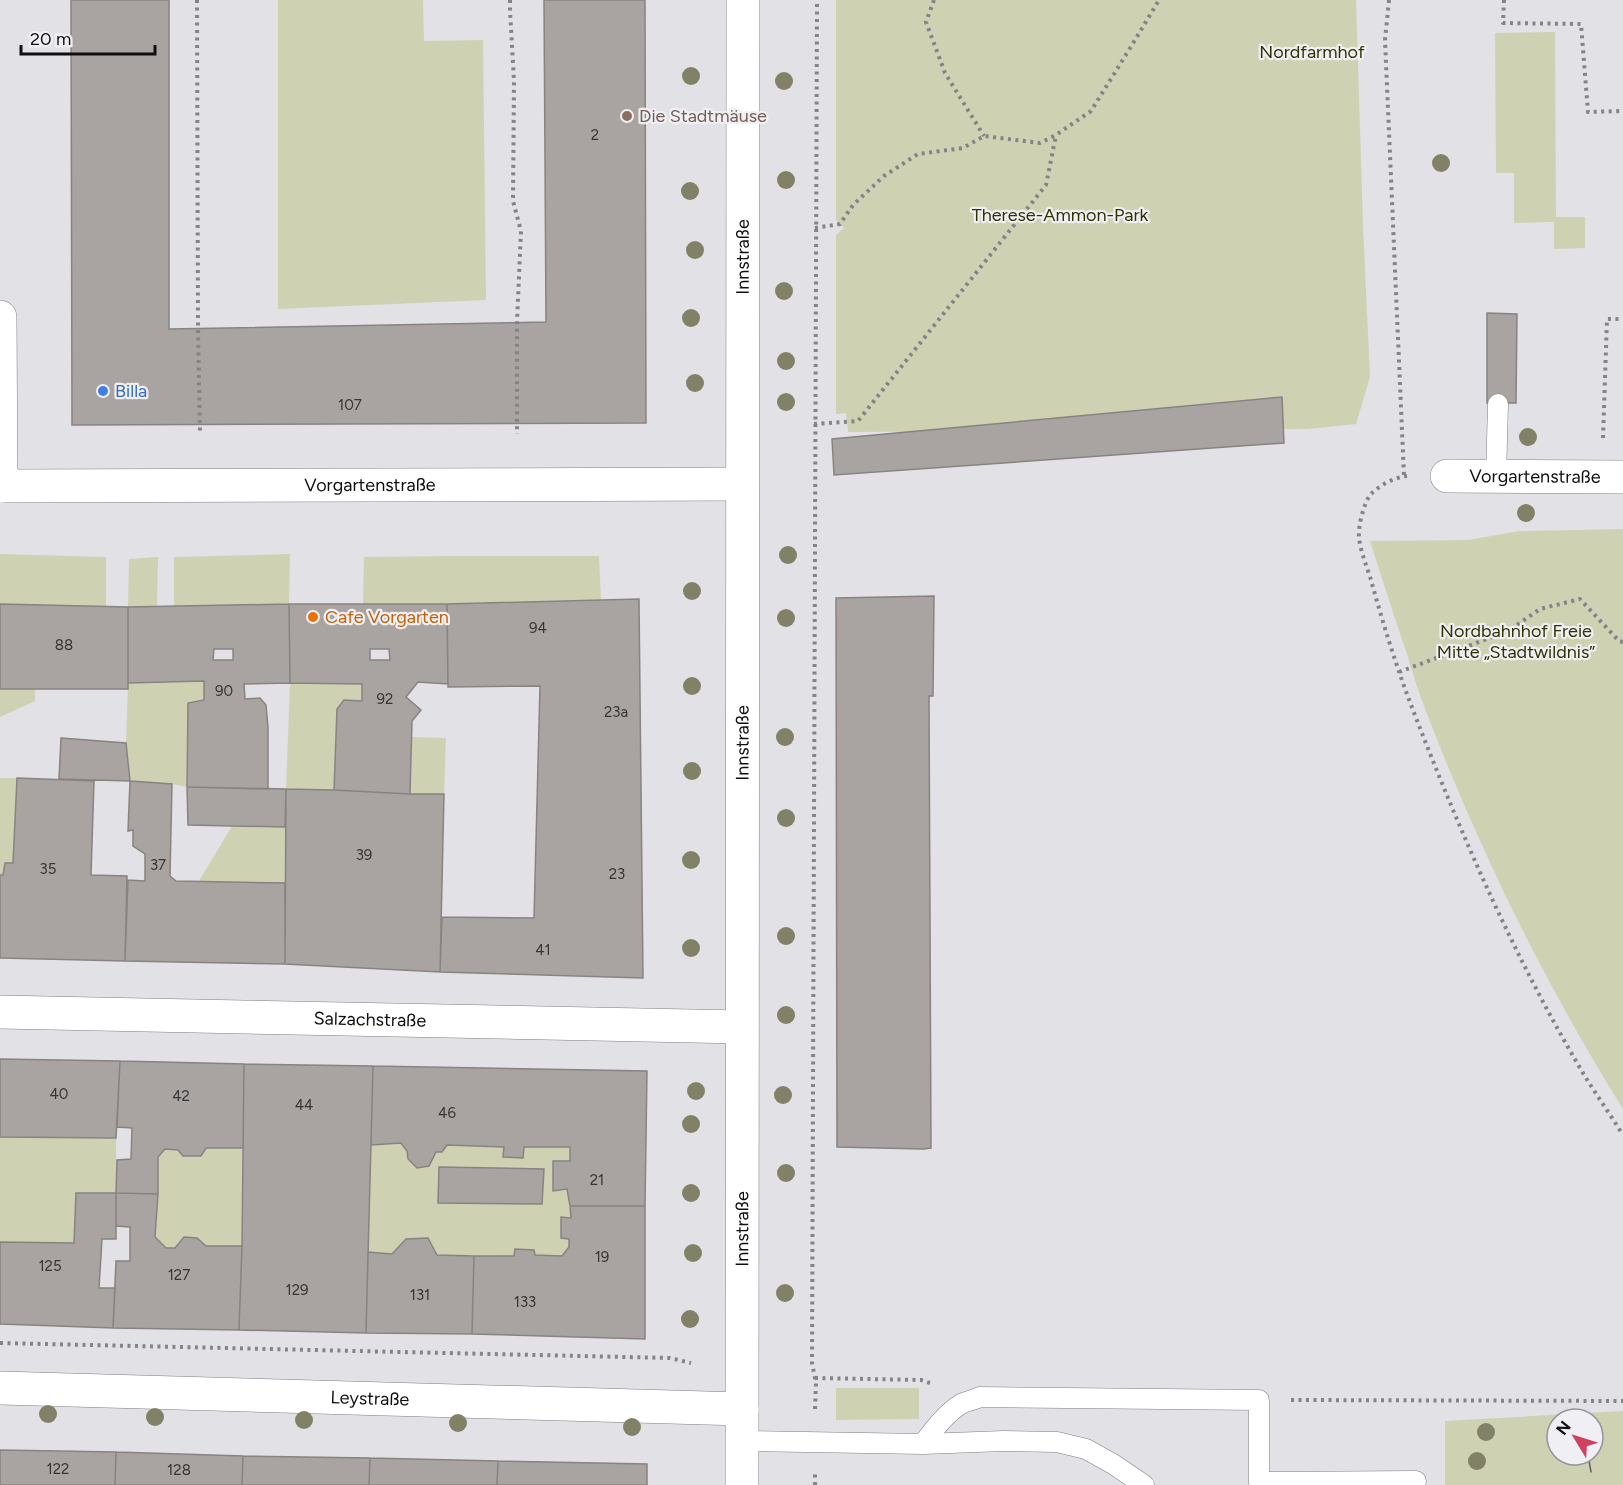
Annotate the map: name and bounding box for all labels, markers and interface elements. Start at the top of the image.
scale bar [21,18,154,56]
text: 20 m [30,28,71,50]
park label: Nordfarmhof [1259,41,1365,63]
place label: Die Stadtmäuse [639,105,767,127]
marker: Die Stadtmäuse [620,109,634,123]
house number: 2 [591,126,599,144]
park label: Therese-Ammon-Park [972,204,1149,226]
street label: Innstraße [732,219,754,295]
place label: Billa [115,380,147,402]
marker: Billa [96,384,110,398]
house number: 107 [338,396,362,414]
street label: Vorgartenstraße [1469,465,1601,488]
street label: Vorgartenstraße [304,474,436,496]
place label: Cafe Vorgarten [325,606,449,628]
marker: Cafe Vorgarten [306,610,320,624]
house number: 94 [529,619,547,637]
park label: Nordbahnhof Freie Mitte „Stadtwildnis” [1437,620,1595,663]
house number: 88 [55,636,73,654]
house number: 90 [215,682,233,700]
house number: 92 [377,690,393,708]
house number: 23a [604,703,628,721]
street label: Innstraße [731,705,754,781]
house number: 39 [356,846,372,864]
house number: 37 [150,856,166,874]
house number: 35 [40,860,56,878]
house number: 23 [609,865,625,883]
house number: 41 [535,941,551,959]
street label: Salzachstraße [313,1007,427,1032]
house number: 40 [50,1085,68,1103]
house number: 42 [172,1087,190,1105]
house number: 44 [295,1096,313,1114]
house number: 46 [438,1104,456,1122]
house number: 21 [590,1171,604,1189]
street label: Innstraße [731,1191,753,1267]
house number: 19 [595,1248,609,1266]
house number: 125 [38,1257,62,1275]
house number: 127 [168,1266,190,1284]
house number: 129 [285,1281,309,1299]
house number: 131 [410,1286,430,1304]
house number: 133 [514,1293,536,1311]
street label: Leystraße [330,1386,410,1411]
north arrow [1545,1407,1605,1467]
text: N [1552,1417,1575,1439]
house number: 122 [47,1460,69,1478]
house number: 128 [167,1461,191,1479]

